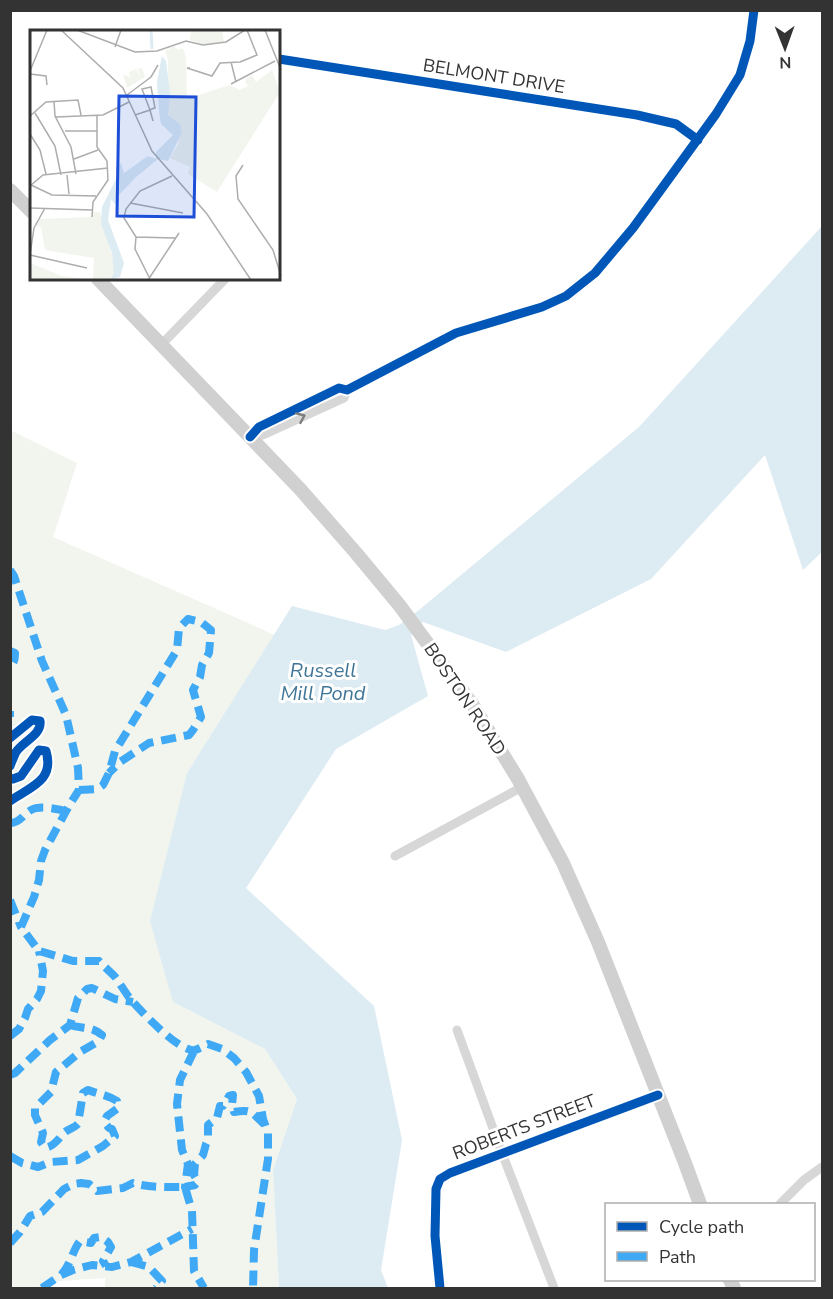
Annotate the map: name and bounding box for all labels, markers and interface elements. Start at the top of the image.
north arrow [755,18,815,78]
inset map [30,30,280,280]
text: N [779,51,791,73]
street label: BELMONT DRIVE [421,53,567,99]
one-way arrow [295,413,306,425]
street label: BOSTON ROAD [419,638,511,760]
water label: Russell Mill Pond [280,657,366,707]
street label: ROBERTS STREET [449,1089,599,1165]
legend [605,1203,815,1281]
text: Cycle path [659,1215,744,1239]
text: Path [659,1245,696,1269]

